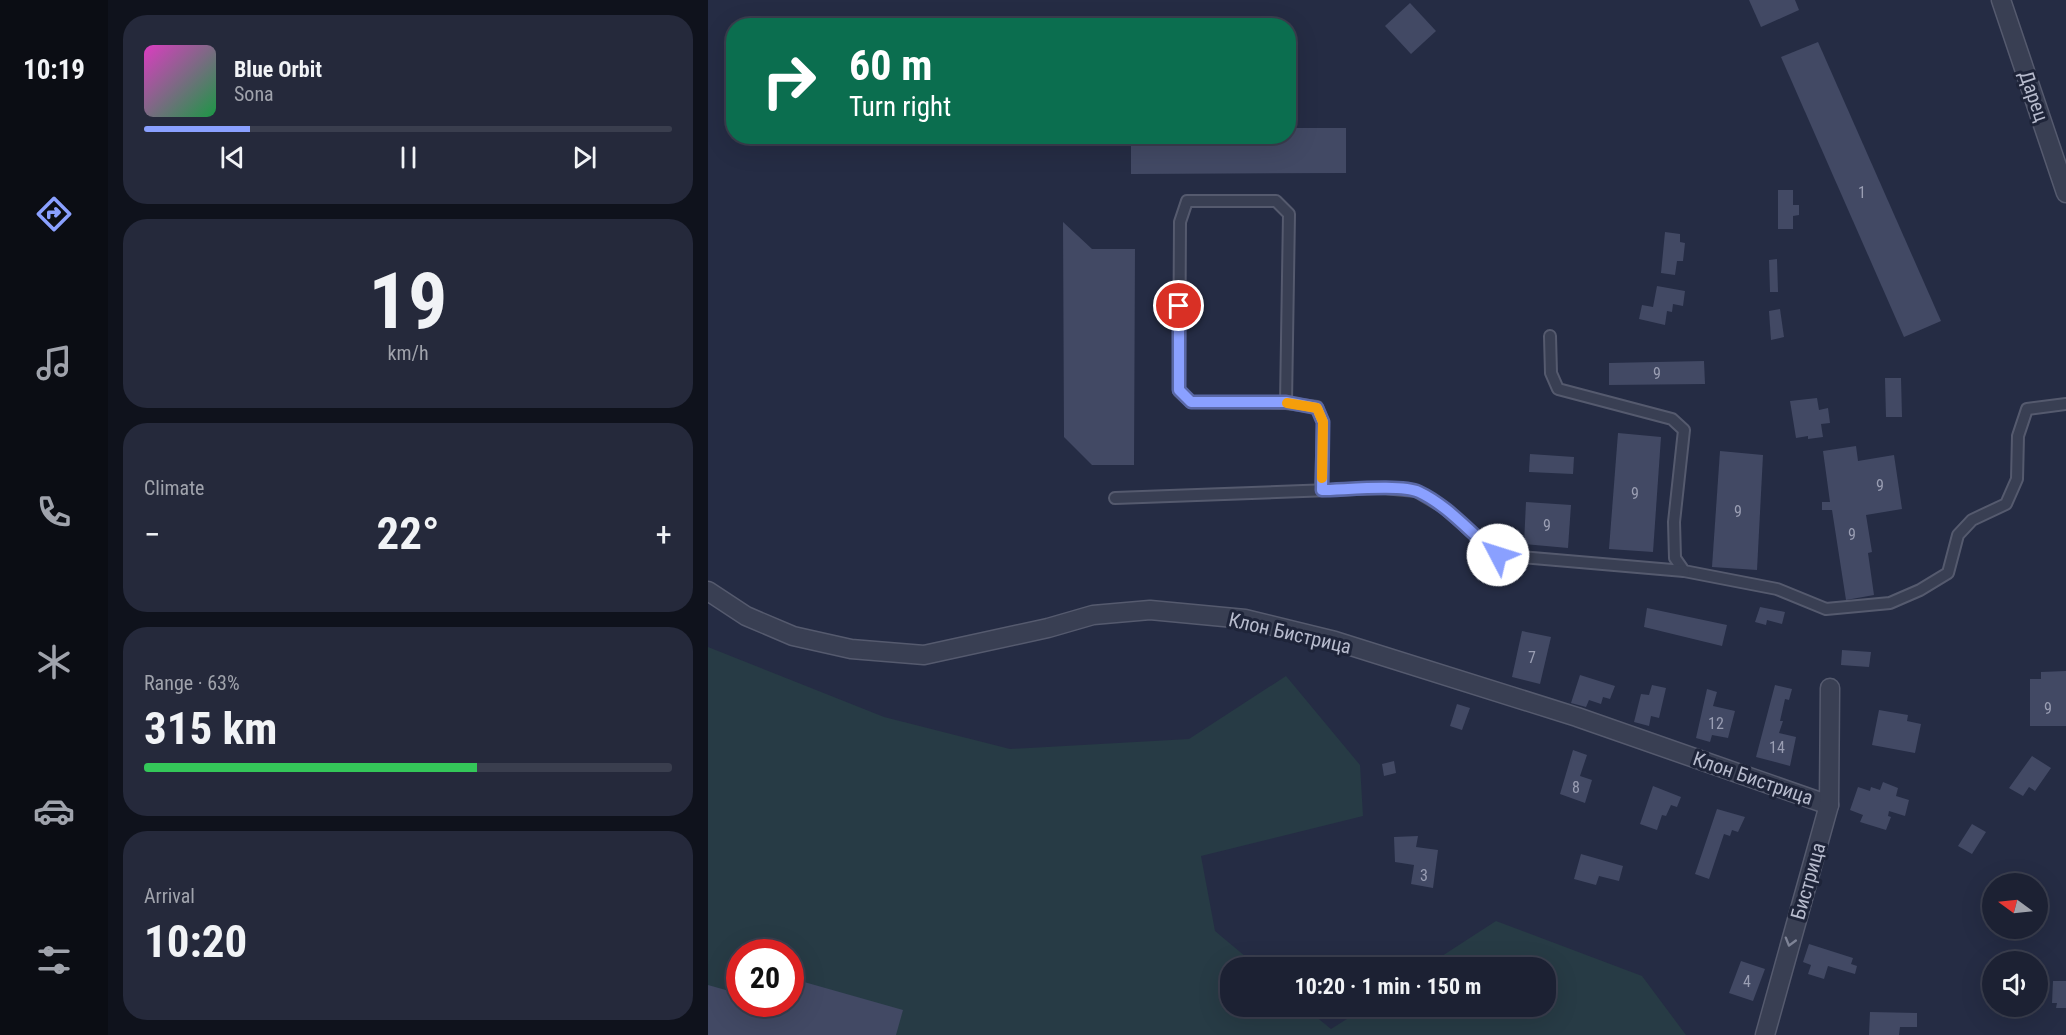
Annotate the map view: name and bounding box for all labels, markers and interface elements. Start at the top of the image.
text: 60 m [849,41,932,90]
icon: right [750,42,828,120]
text: 10:19 [23,54,85,86]
text: Blue Orbit [234,57,322,82]
street label: Дарец [2014,67,2054,125]
text: Sona [234,82,274,106]
text: Turn right [849,91,951,123]
icon: previous [216,141,249,174]
icon: pause [392,141,425,174]
icon: next [568,141,601,174]
house number: 1 [1858,183,1866,202]
icon: directions [33,193,75,235]
text: 19 [369,256,447,347]
pin [1153,280,1204,331]
icon: arrive [1162,289,1195,322]
text: km/h [387,341,429,365]
icon: music [33,342,75,384]
house number: 9 [1653,364,1661,383]
text: Climate [144,476,204,500]
house number: 9 [1876,476,1884,495]
house number: 9 [1631,484,1639,503]
icon: phone [33,491,75,533]
house number: 9 [1734,502,1742,521]
text: 22° [377,507,440,560]
text: − [144,515,161,554]
text: + [656,515,672,554]
house number: 9 [1543,516,1551,535]
position arrow [1466,523,1530,587]
house number: 9 [1848,525,1856,544]
street label: Клон Бистрица [1226,607,1354,659]
icon: climate [33,641,75,683]
house number: 7 [1528,648,1536,667]
text: Range · 63% [144,671,240,695]
house number: 9 [2044,699,2052,718]
text: 315 km [144,702,277,755]
house number: 12 [1708,714,1724,733]
house number: 14 [1769,738,1785,757]
street label: Клон Бистрица [1690,746,1816,810]
house number: 8 [1572,778,1580,797]
icon: car [33,790,75,832]
street label: Бистрица [1786,840,1830,922]
house number: 3 [1420,866,1428,885]
north arrow [1982,873,2048,939]
map controls [1982,873,2048,1017]
text: Arrival [144,884,195,908]
text: 10:20 [144,915,247,968]
one-way arrow [1785,936,1797,947]
icon: filters [33,939,75,981]
speed limit sign: 20 [726,939,804,1017]
button: sound [1982,951,2048,1017]
house number: 4 [1743,972,1751,991]
text: 10:20 · 1 min · 150 m [1295,974,1481,999]

